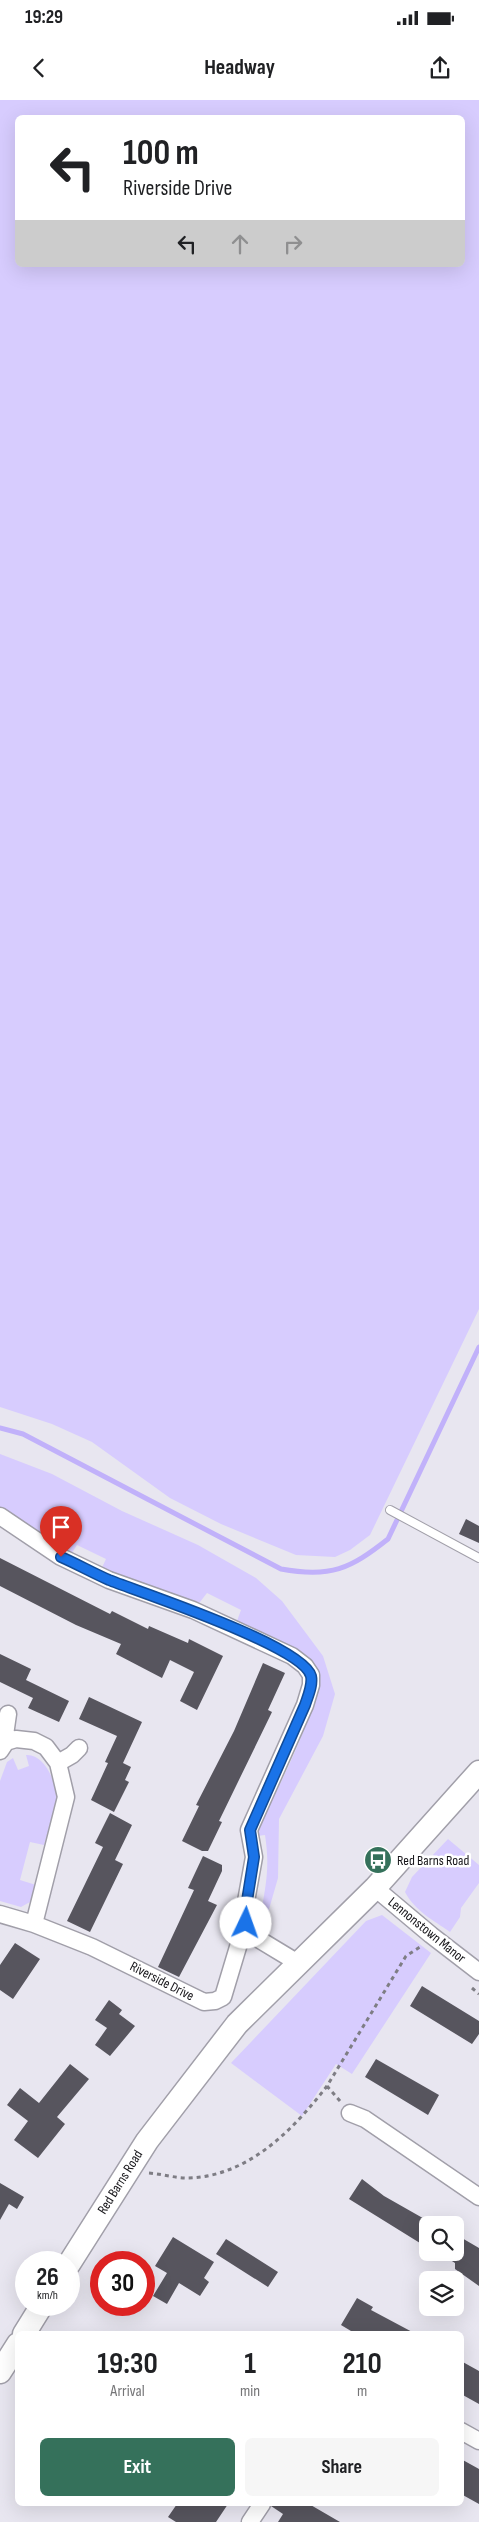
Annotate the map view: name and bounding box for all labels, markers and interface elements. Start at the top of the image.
text: 19:29 [25,6,63,29]
icon: back [25,54,53,82]
text: Headway [204,54,275,81]
icon: share [426,54,454,82]
text: 100 m [123,132,199,175]
icon: left [40,135,105,200]
text: Riverside Drive [123,175,232,202]
icon: left [173,230,201,258]
icon: ahead [226,230,254,258]
icon: right [279,230,307,258]
pin [40,1506,82,1557]
icon: arrive [47,1513,75,1541]
bus stop icon: Red Barns Road [363,1845,393,1875]
place label: Red Barns Road [397,1852,469,1869]
street label: Lennonstown Manor [385,1894,469,1966]
position arrow [219,1896,271,1948]
street label: Riverside Drive [127,1958,197,2004]
street label: Red Barns Road [94,2147,146,2217]
map controls [419,2216,464,2316]
button: search [419,2216,464,2261]
speed limit sign: 30 [90,2251,155,2316]
text: 26 [36,2262,59,2293]
button: layers [419,2271,464,2316]
text: km/h [37,2288,58,2303]
text: 19:30 [97,2346,158,2382]
text: 1 [244,2346,256,2382]
text: 210 [342,2346,382,2382]
text: Arrival [110,2382,145,2401]
text: min [240,2382,260,2401]
text: m [357,2382,367,2401]
button: Exit [40,2438,235,2496]
button: Share [245,2438,439,2496]

